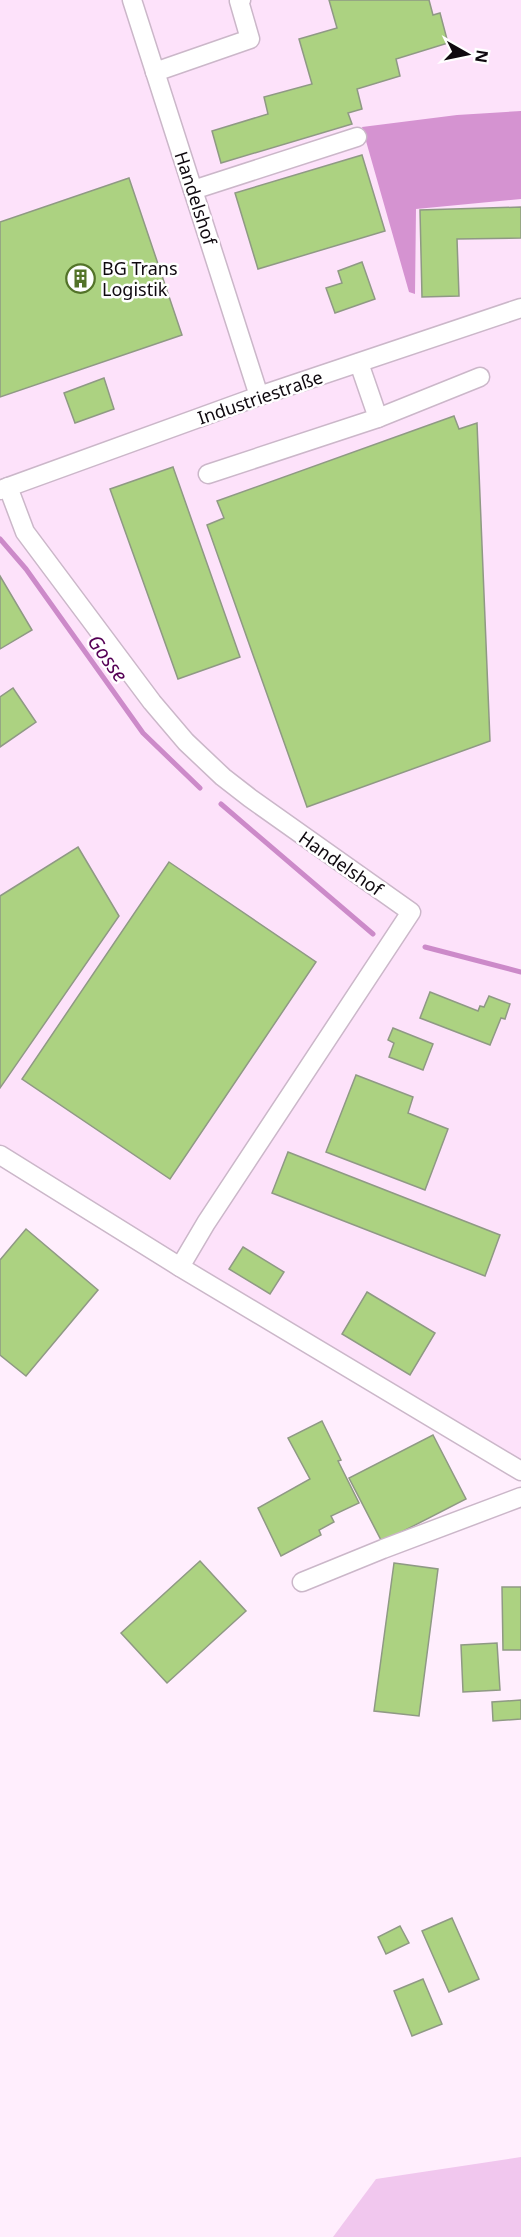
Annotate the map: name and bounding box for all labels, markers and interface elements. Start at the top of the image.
north arrow [437,24,497,84]
text: N [470,48,494,64]
street label: Handelshof [170,148,223,249]
place label: BG Trans Logistik [102,256,178,301]
building icon: BG Trans Logistik [65,262,97,294]
street label: Industriestraße [194,364,326,430]
water label: Gosse [82,629,134,687]
street label: Handelshof [294,825,388,901]

